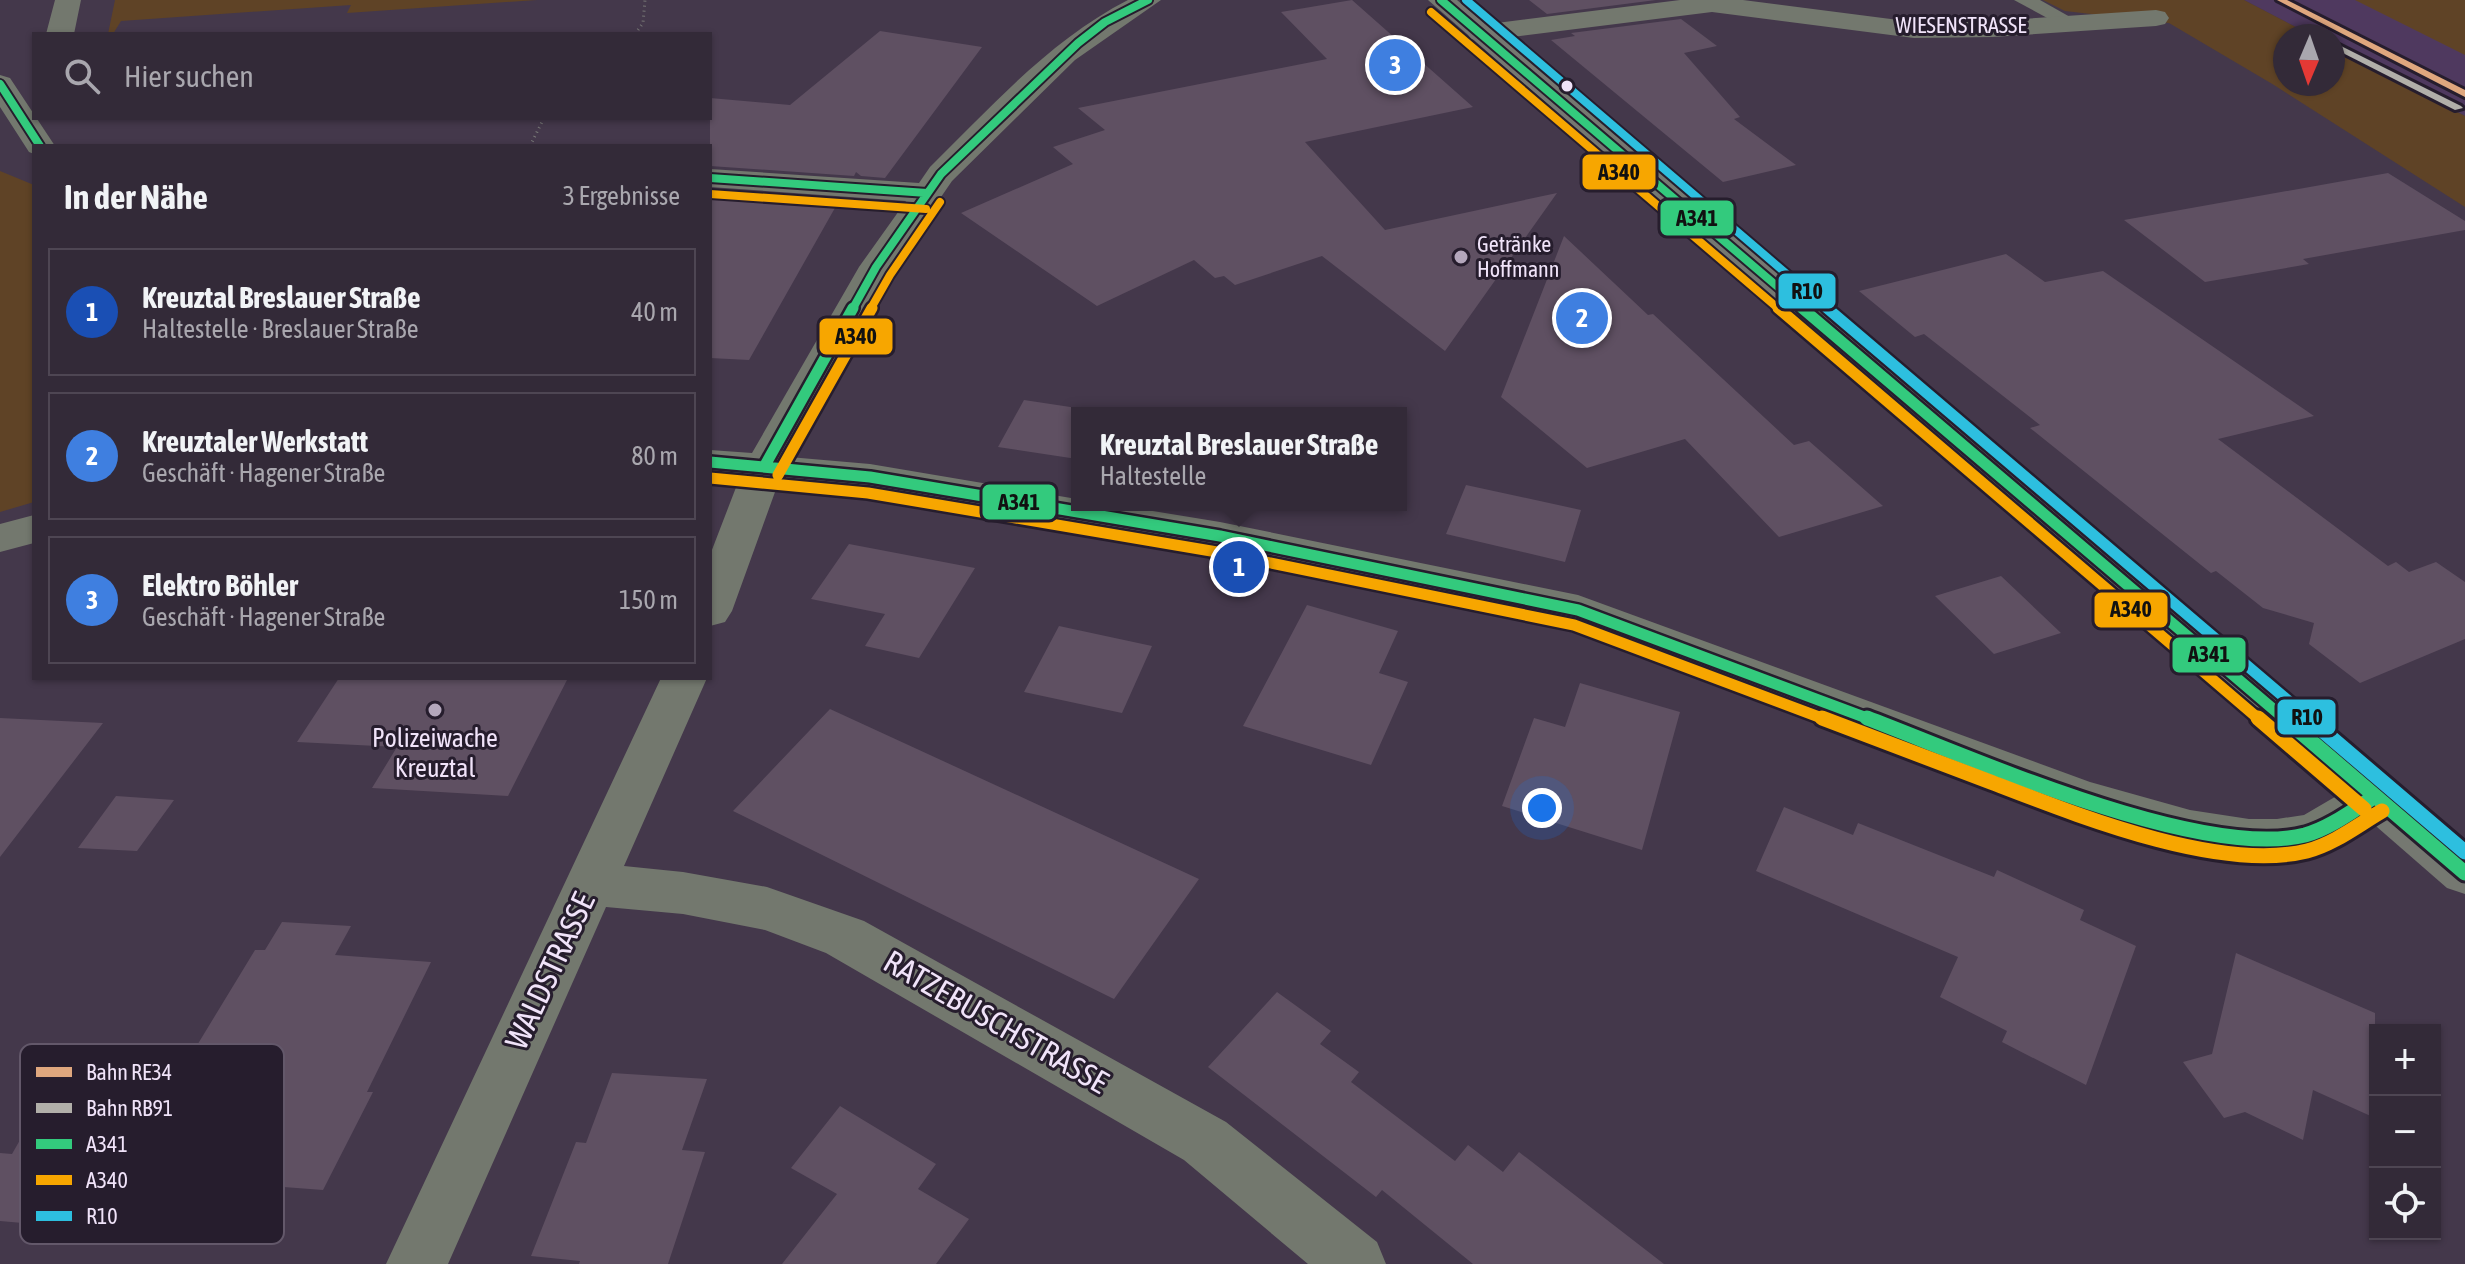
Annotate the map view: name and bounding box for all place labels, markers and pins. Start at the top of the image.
pin: 3 [1369,35,1421,95]
unlabelled marker [1559,78,1575,94]
place label: Getränke Hoffmann [1477,231,1559,282]
marker: Getränke Hoffmann [1452,248,1470,266]
pin: 2 [1556,288,1608,348]
pin: 1 [1213,537,1265,597]
marker: Polizeiwache Kreuztal [426,701,444,719]
place label: Polizeiwache Kreuztal [372,723,498,783]

